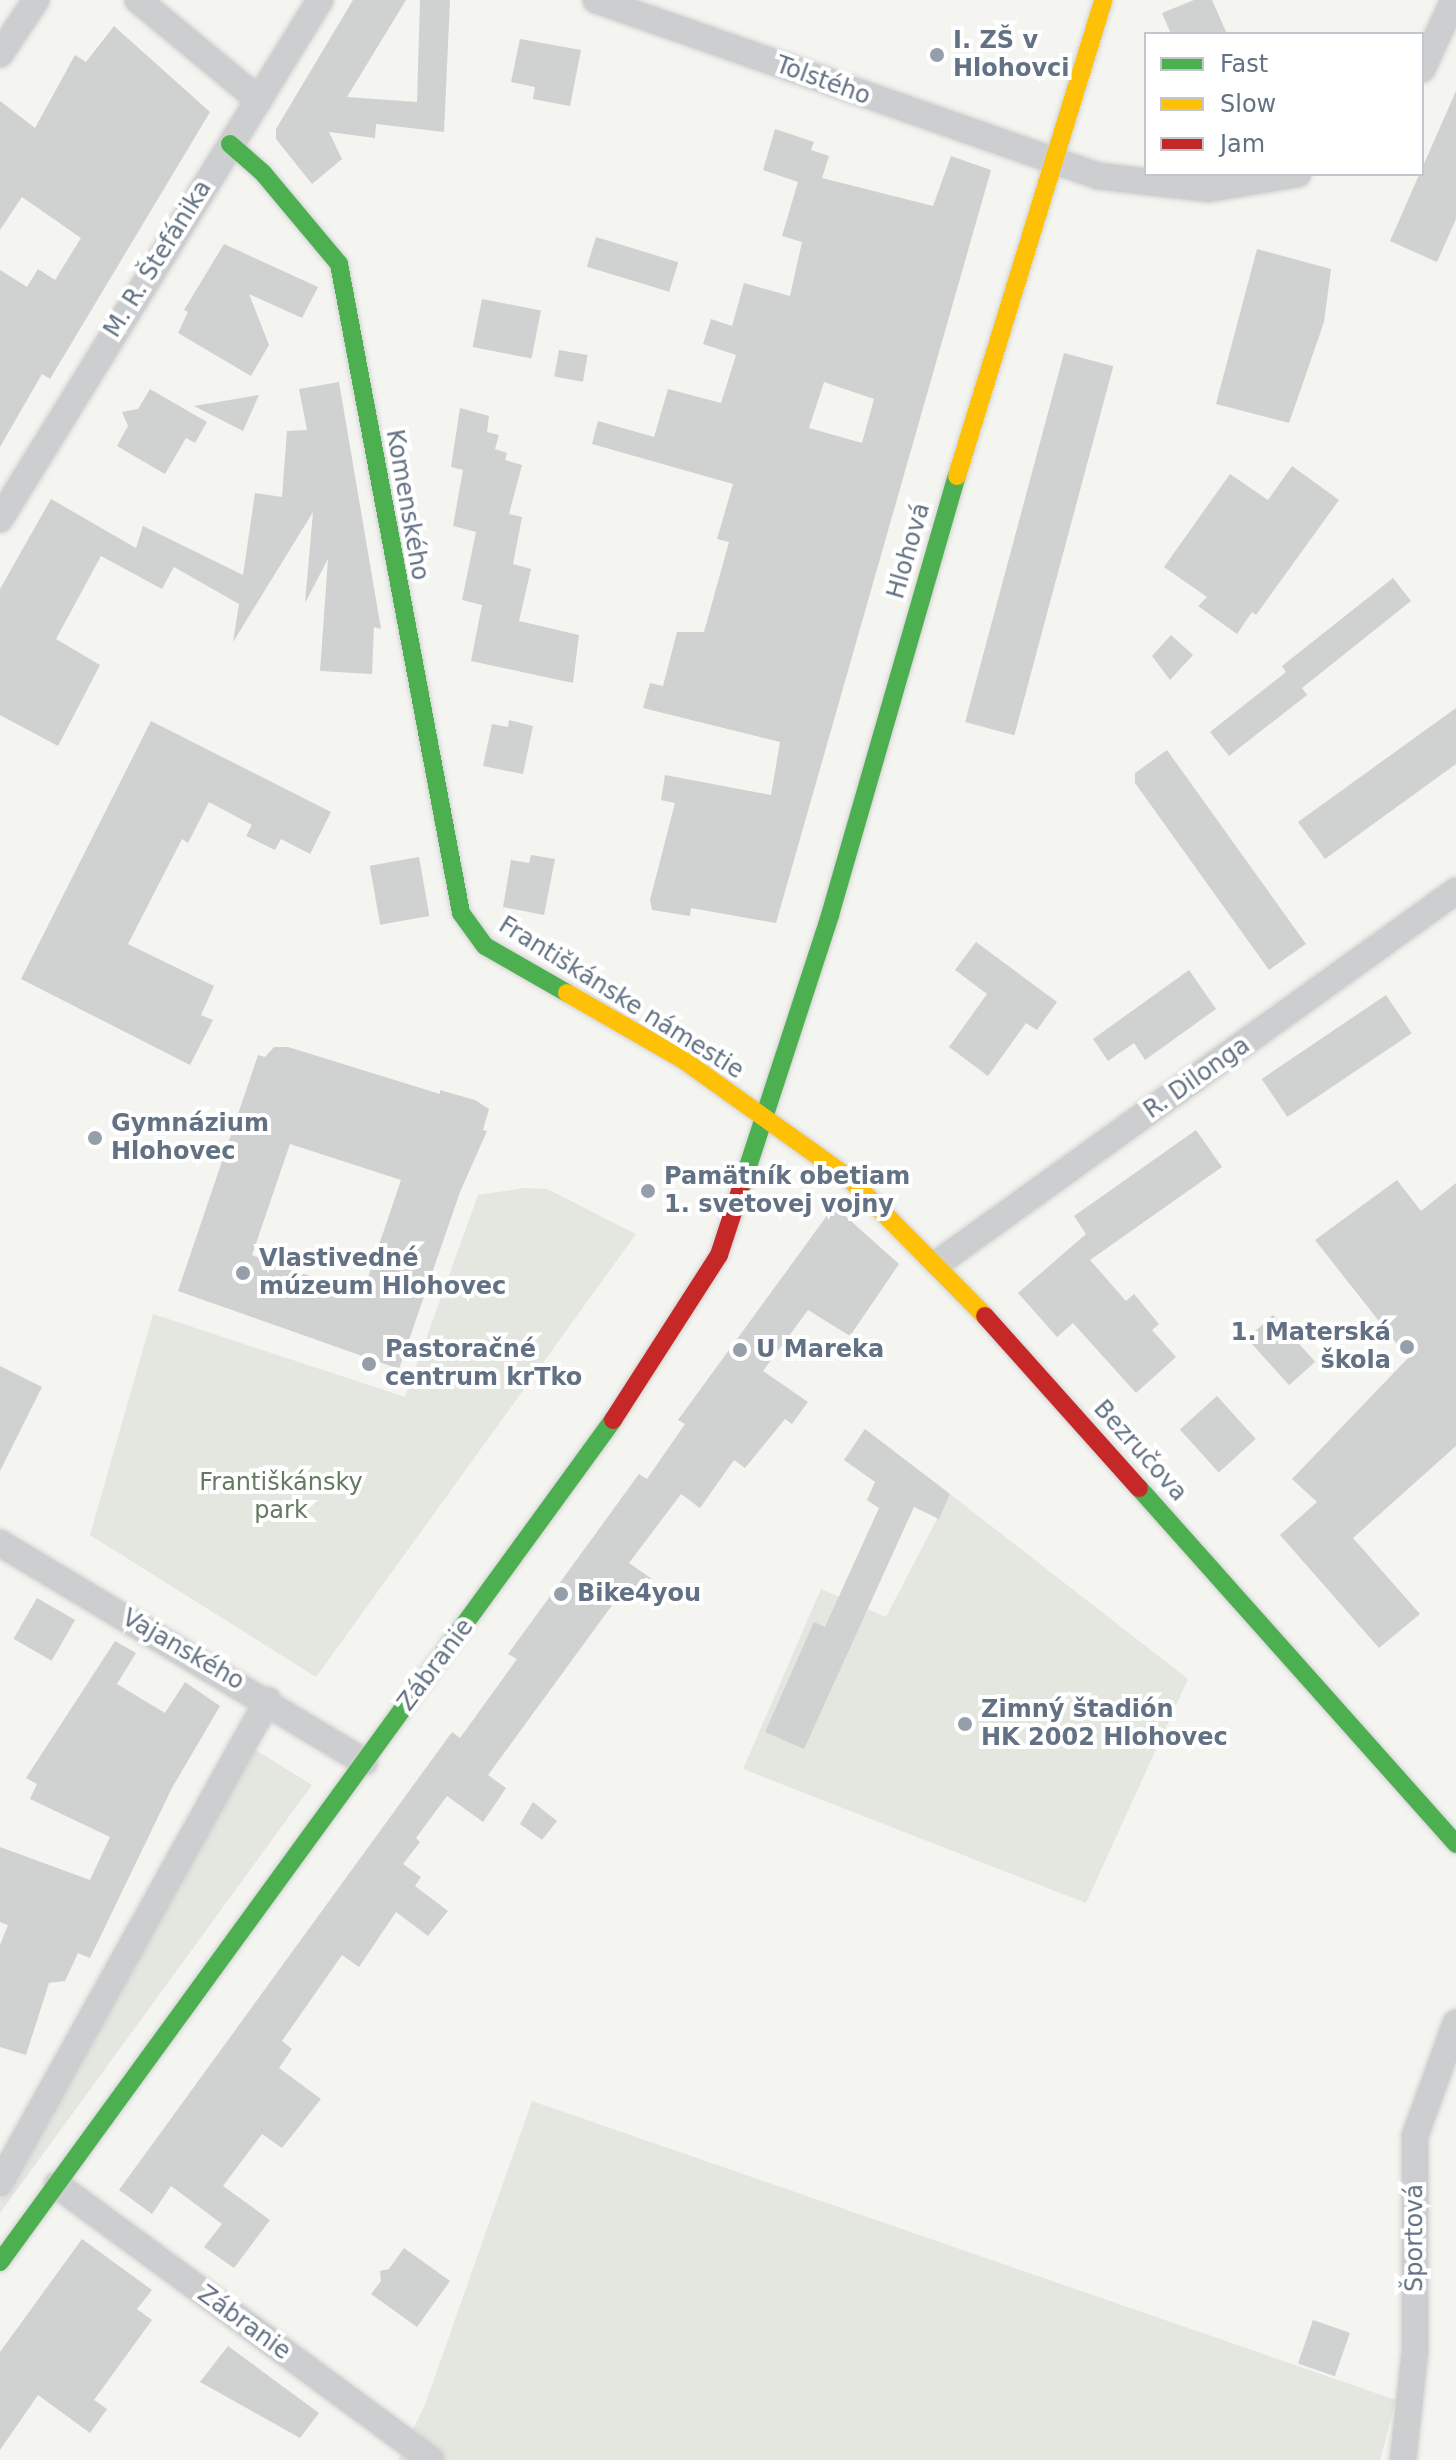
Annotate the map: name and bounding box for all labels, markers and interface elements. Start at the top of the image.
place label: I. ZŠ v Hlohovci [953,27,1069,83]
legend [1144,32,1424,176]
marker: I. ZŠ v Hlohovci [928,46,946,64]
text: Fast [1220,50,1268,78]
street label: Tolstého [772,51,874,111]
text: Slow [1220,90,1276,118]
text: Jam [1220,130,1265,158]
street label: M. R. Štefánika [98,175,218,343]
street label: Komenského [380,427,434,583]
street label: Hlohová [882,500,936,602]
street label: Františkánske námestie [493,911,749,1085]
street label: R. Dilonga [1138,1031,1256,1125]
place label: Gymnázium Hlohovec [111,1110,269,1166]
marker: Gymnázium Hlohovec [86,1129,104,1147]
place label: Pamätník obetiam 1. svetovej vojny [664,1163,910,1219]
marker: Pamätník obetiam 1. svetovej vojny [639,1182,657,1200]
place label: Vlastivedné múzeum Hlohovec [259,1245,506,1301]
marker: Vlastivedné múzeum Hlohovec [234,1264,252,1282]
place label: 1. Materská škola [1231,1319,1391,1375]
place label: Pastoračné centrum krTko [385,1336,582,1392]
place label: U Mareka [756,1336,884,1364]
marker: 1. Materská škola [1398,1338,1416,1356]
marker: U Mareka [731,1341,749,1359]
marker: Pastoračné centrum krTko [360,1355,378,1373]
street label: Bezručova [1087,1395,1193,1507]
park label: Františkánsky park [199,1469,363,1525]
place label: Bike4you [577,1580,701,1608]
marker: Bike4you [552,1585,570,1603]
street label: Vajanského [117,1604,249,1696]
street label: Zábranie [392,1613,480,1717]
place label: Zimný štadión HK 2002 Hlohovec [981,1696,1228,1752]
marker: Zimný štadión HK 2002 Hlohovec [956,1715,974,1733]
street label: Športová [1401,2184,1429,2292]
street label: Zábranie [192,2280,296,2366]

